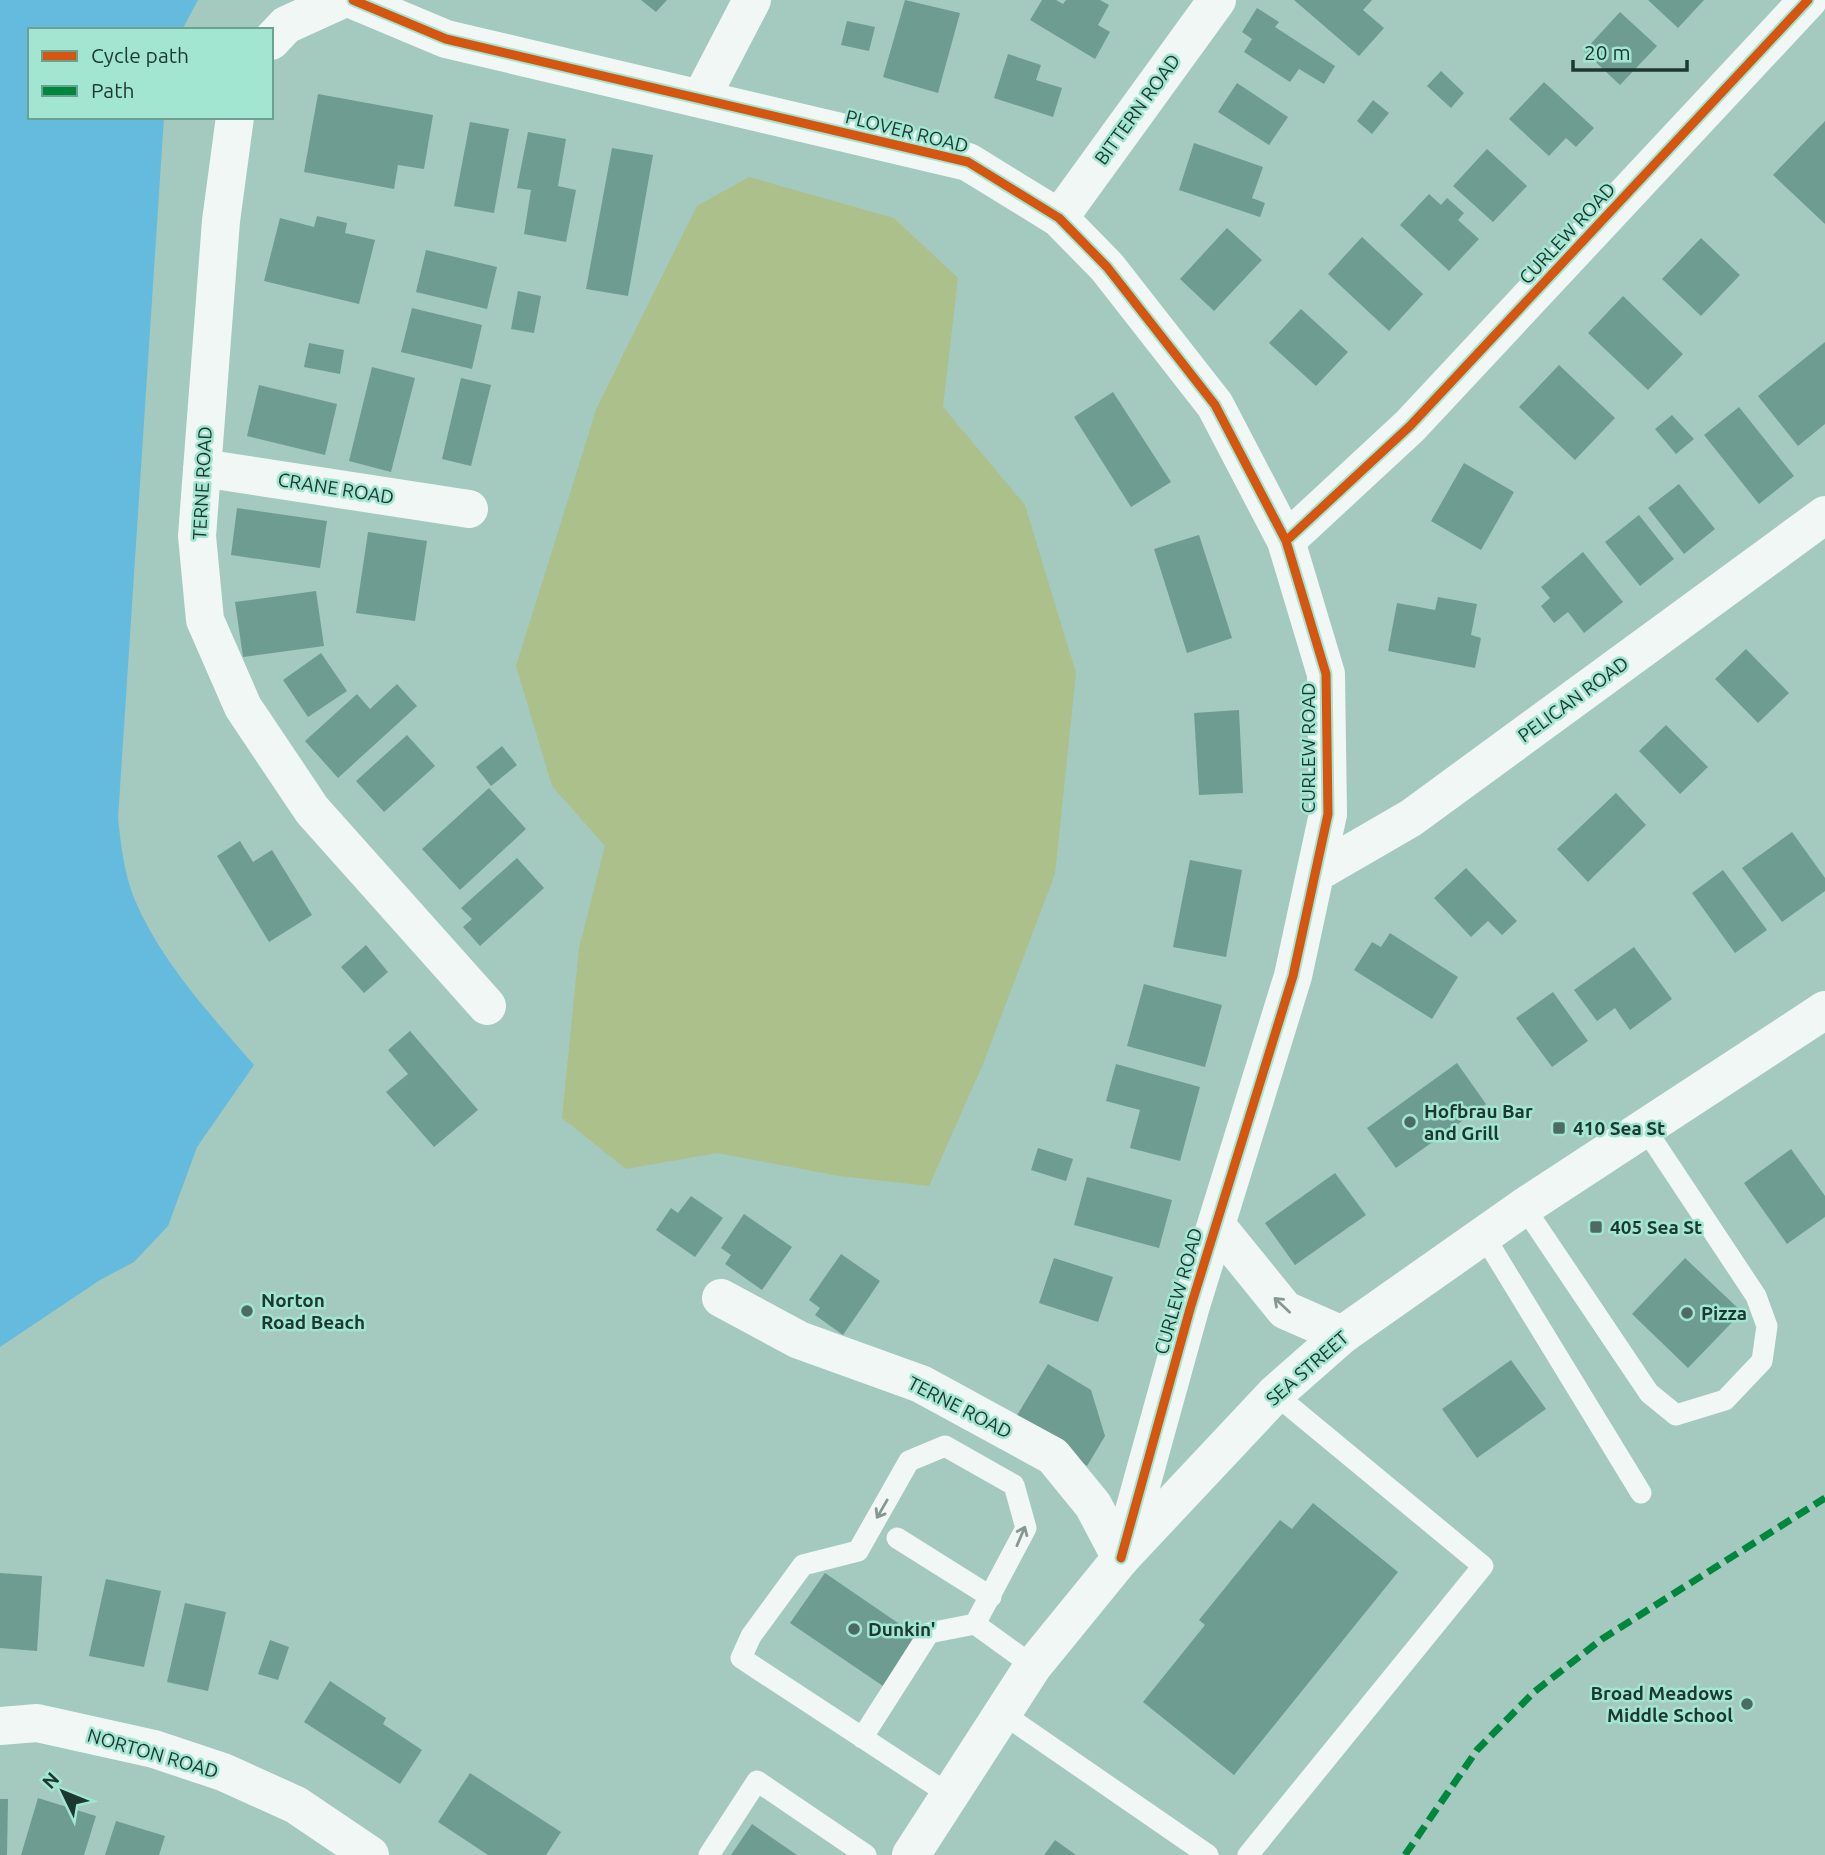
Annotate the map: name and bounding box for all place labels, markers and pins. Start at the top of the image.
place label: Hofbrau Bar and Grill [1424,1100,1533,1144]
marker: Hofbrau Bar and Grill [1402,1114,1418,1130]
place label: 410 Sea St [1573,1117,1665,1139]
marker: 410 Sea St [1551,1120,1567,1136]
place label: 405 Sea St [1610,1216,1702,1238]
marker: 405 Sea St [1588,1219,1604,1235]
place label: Norton Road Beach [261,1289,365,1333]
place label: Pizza [1701,1302,1747,1324]
marker: Norton Road Beach [239,1303,255,1319]
marker: Pizza [1679,1305,1695,1321]
place label: Dunkin' [868,1618,935,1640]
marker: Dunkin' [846,1621,862,1637]
place label: Broad Meadows Middle School [1590,1682,1733,1726]
marker: Broad Meadows Middle School [1739,1696,1755,1712]

